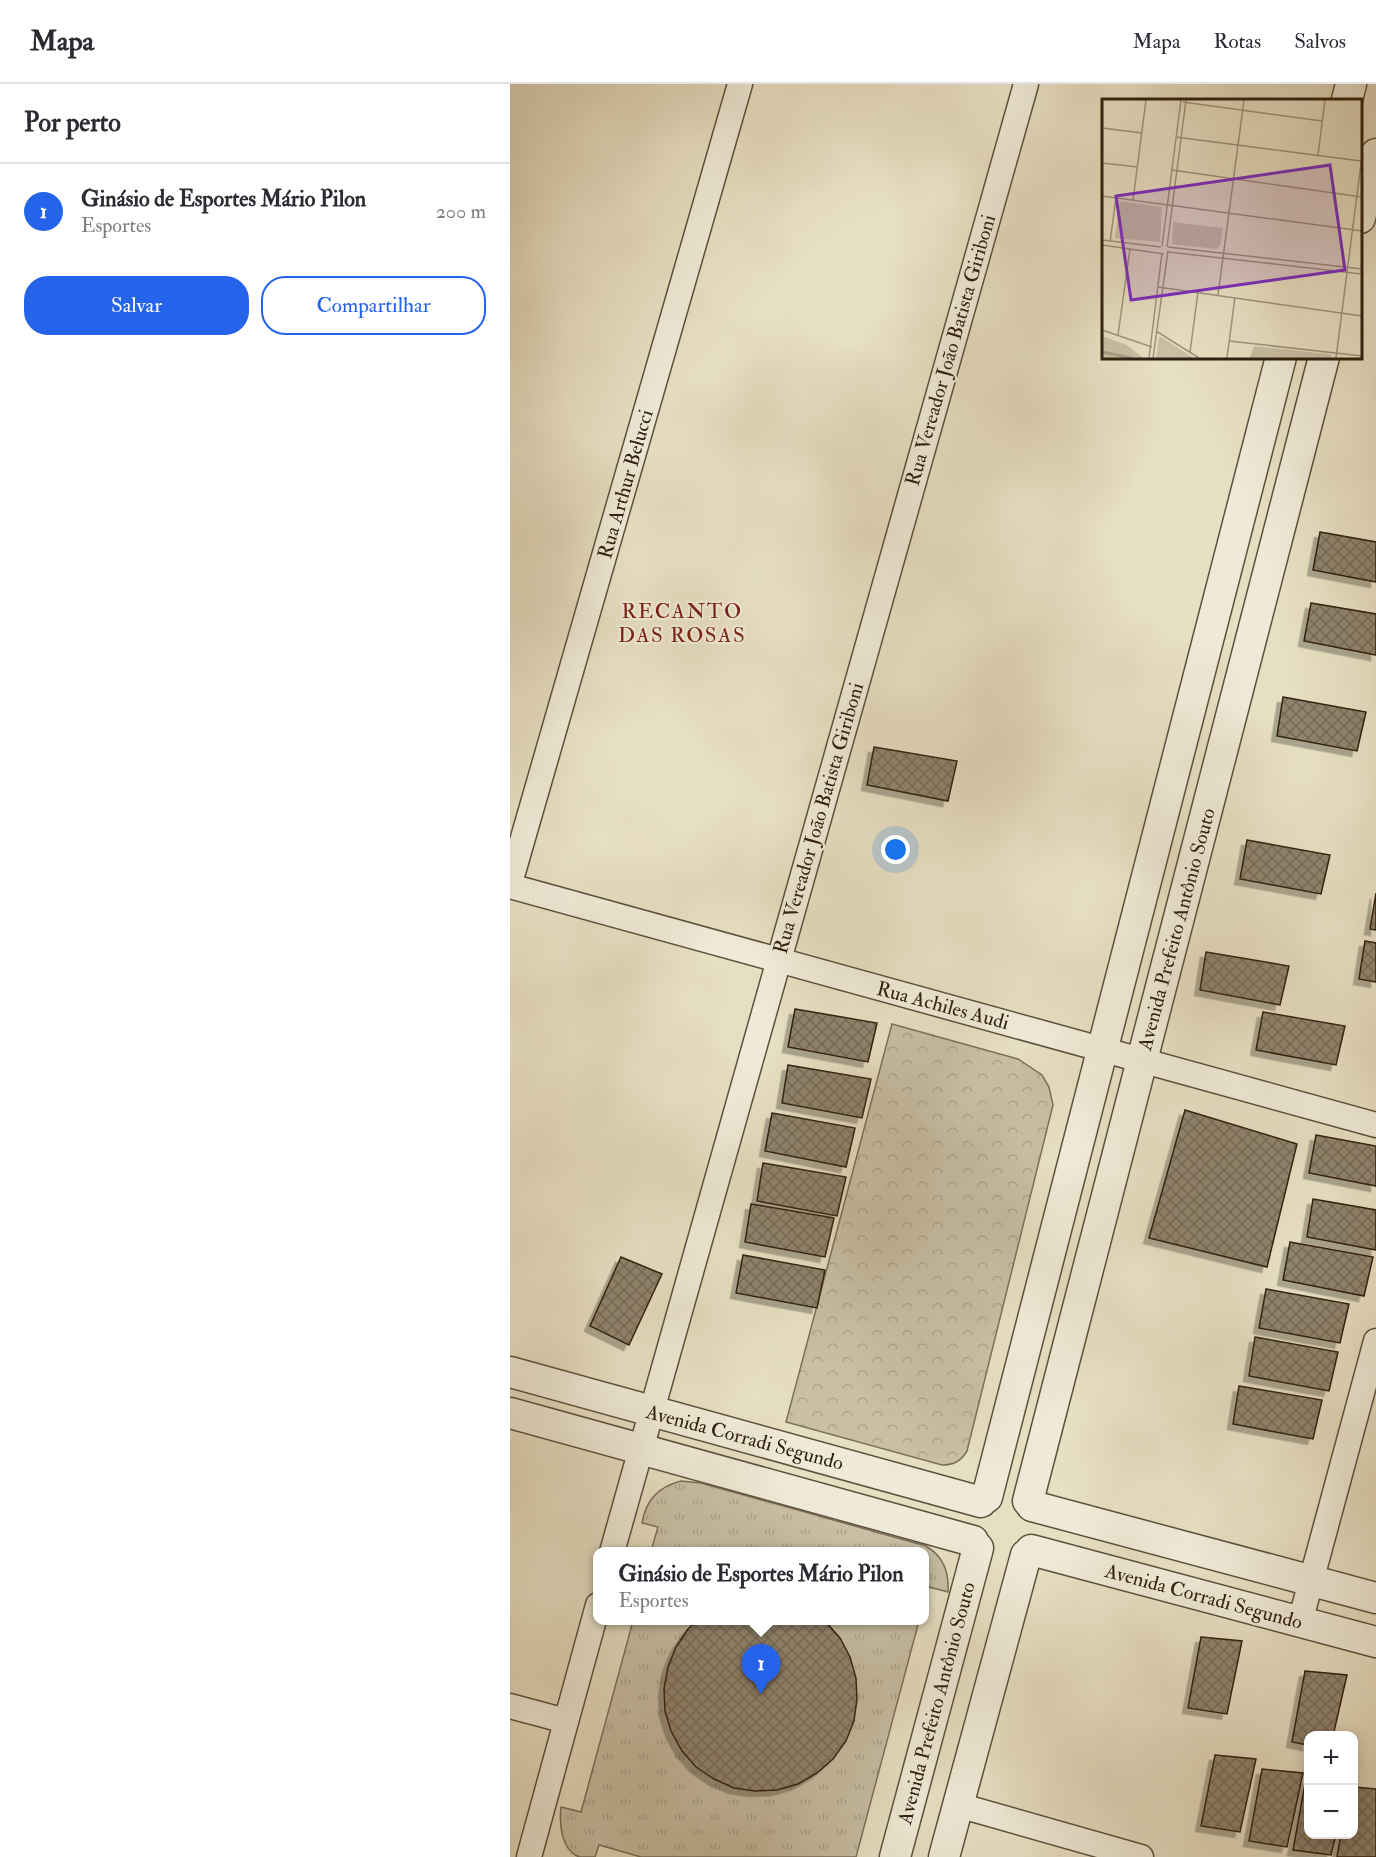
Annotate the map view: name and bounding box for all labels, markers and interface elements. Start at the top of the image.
text: Mapa [30,24,94,59]
text: Mapa [1133,28,1181,55]
text: Rotas [1214,28,1261,55]
text: Salvos [1294,28,1346,55]
inset map [1102,99,1361,358]
text: Por perto [24,107,121,139]
text: Ginásio de Esportes Mário Pilon [81,185,366,213]
text: 1 [40,199,47,224]
text: 200 m [436,199,486,224]
street label: Rua Vereador João Batista Giriboni [900,212,1001,489]
text: Esportes [81,213,151,238]
button: Salvar [24,276,249,335]
button: Compartilhar [261,276,486,335]
street label: Rua Arthur Belucci [592,407,659,562]
district label: RECANTO DAS ROSAS [618,598,746,649]
street label: Rua Vereador João Batista Giriboni [768,680,869,957]
street label: Avenida Prefeito Antônio Souto [1132,805,1221,1054]
your location [881,835,910,864]
street label: Rua Achiles Audi [874,976,1012,1035]
street label: Avenida Corradi Segundo [643,1399,846,1476]
popup [593,1547,929,1625]
street label: Avenida Corradi Segundo [1102,1558,1305,1635]
text: Ginásio de Esportes Mário Pilon [618,1560,904,1588]
street label: Avenida Prefeito Antônio Souto [892,1579,981,1828]
text: Esportes [618,1588,689,1613]
pin: 1 [742,1644,780,1694]
map controls [1304,1731,1358,1839]
button: + [1304,1731,1358,1785]
button: − [1304,1785,1358,1839]

